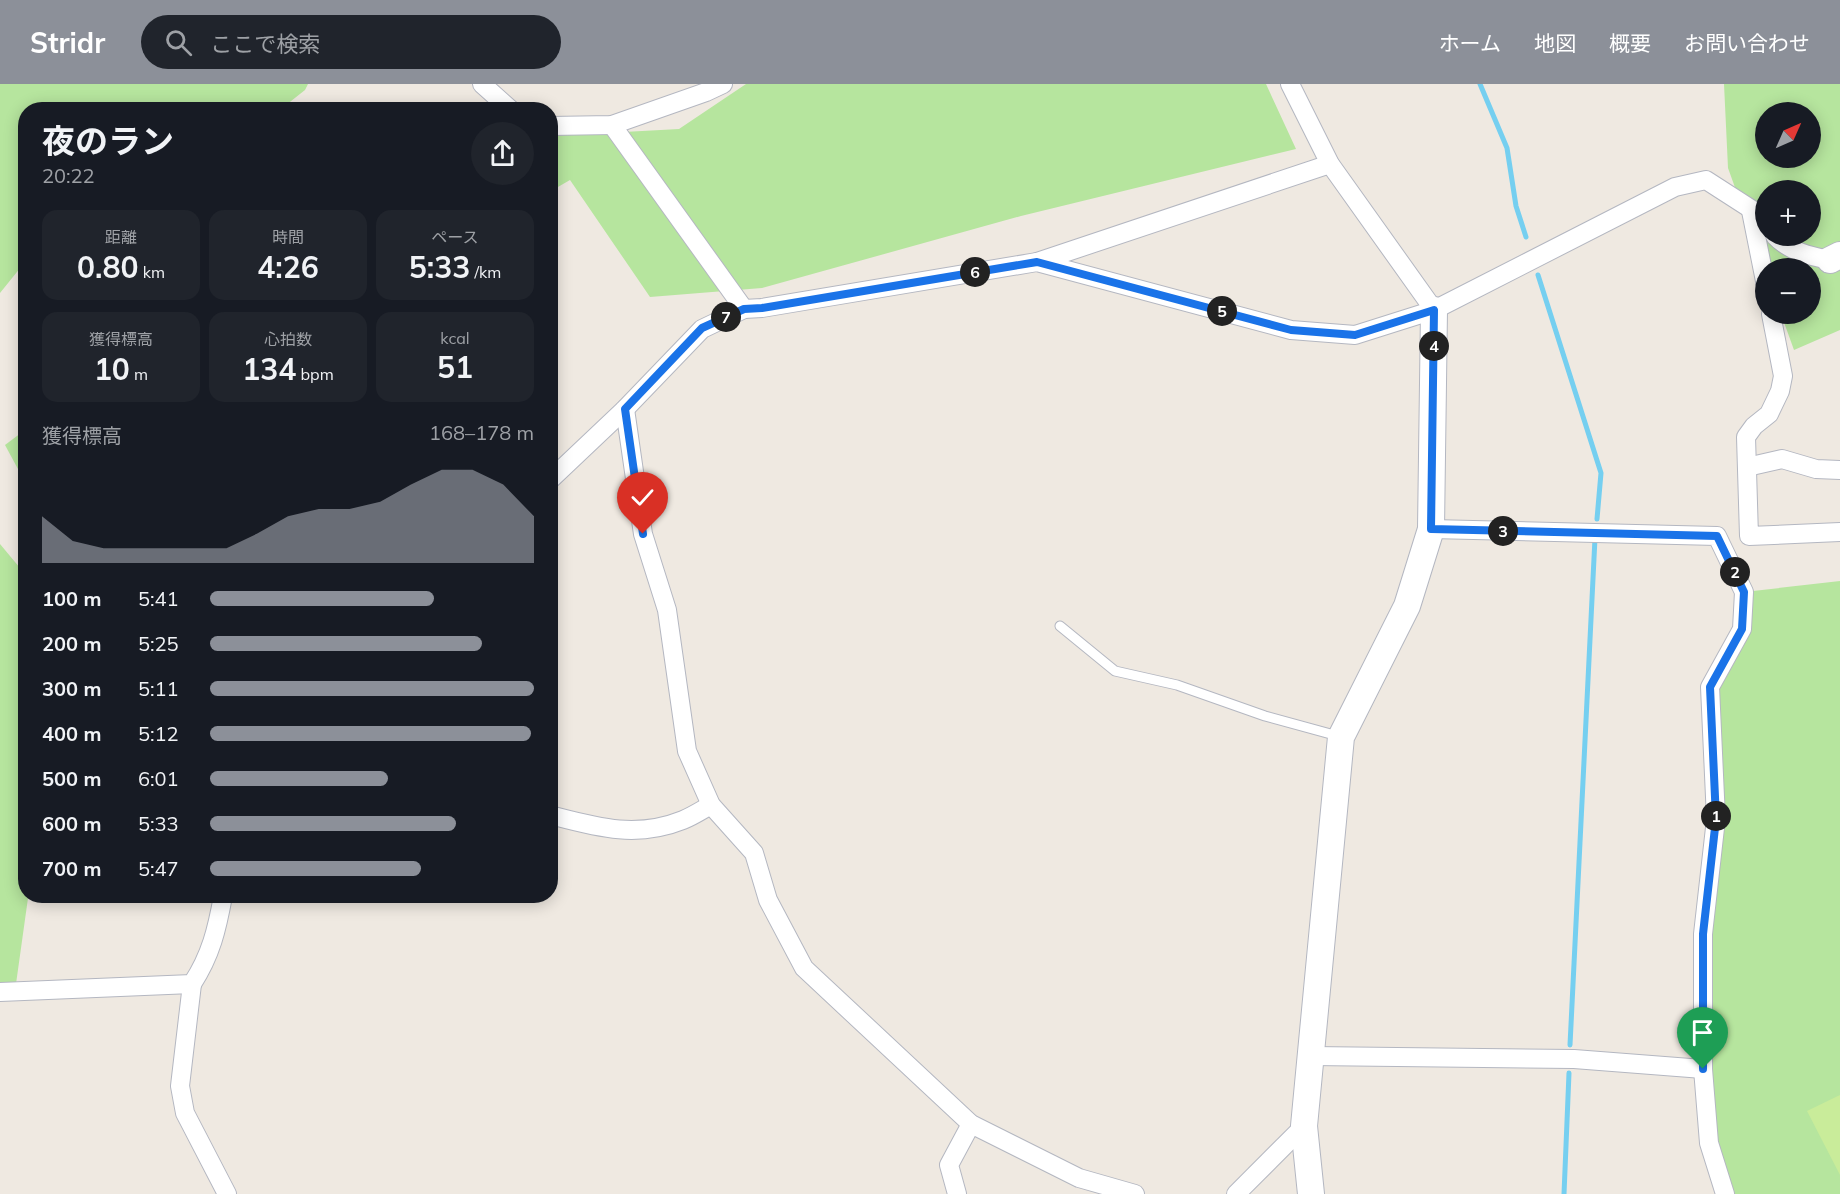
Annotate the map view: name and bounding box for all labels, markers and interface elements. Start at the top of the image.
search box [141,15,561,69]
text: Stridr [30,25,105,60]
icon: search [162,26,195,59]
text: ここで検索 [210,30,320,58]
text: ホーム [1439,30,1501,56]
text: 地図 [1534,30,1576,56]
text: 概要 [1609,30,1651,56]
text: お問い合わせ [1684,30,1810,56]
north arrow [1755,102,1821,168]
map controls [1755,102,1821,324]
text: 夜のラン [42,120,174,161]
button: share [471,122,534,185]
text: 20:22 [42,163,95,188]
button: + [1755,180,1821,246]
text: 距離 [105,227,137,247]
text: 時間 [272,227,304,247]
text: ペース [431,227,479,247]
text: 0.80 [77,248,138,286]
text: 4:26 [257,248,319,286]
text: 5:33 [409,248,470,286]
pin: 6 [960,257,990,287]
button: − [1755,258,1821,324]
text: km [138,262,165,282]
text: /km [470,262,501,282]
text: 6 [970,262,980,282]
pin: 5 [1207,296,1237,326]
text: 5 [1217,301,1227,321]
pin: 7 [711,302,741,332]
text: 7 [721,307,731,327]
text: kcal [440,328,470,348]
text: 獲得標高 [89,329,153,349]
text: 心拍数 [264,329,312,349]
pin: 4 [1419,331,1449,361]
text: 4 [1429,336,1439,356]
text: 51 [437,348,473,386]
text: 10 [94,350,130,388]
text: 134 [242,350,296,388]
text: m [130,364,148,384]
text: bpm [296,364,334,384]
text: 168–178 m [429,420,534,445]
text: 獲得標高 [42,423,122,448]
pin [617,472,668,534]
icon: check [626,481,659,514]
pin: 3 [1488,516,1518,546]
text: 3 [1498,521,1508,541]
pin: 2 [1720,557,1750,587]
text: 2 [1730,562,1740,582]
text: 100 m [42,586,101,611]
text: 5:41 [138,586,179,611]
text: 200 m [42,631,101,656]
text: 5:25 [138,631,179,656]
text: 300 m [42,676,101,701]
text: 5:11 [138,676,179,701]
text: 400 m [42,721,101,746]
text: 5:12 [138,721,179,746]
text: 500 m [42,766,101,791]
text: 6:01 [138,766,179,791]
pin: 1 [1701,801,1731,831]
text: 1 [1711,806,1721,826]
text: 600 m [42,811,101,836]
text: 5:33 [138,811,179,836]
text: 700 m [42,856,101,881]
text: 5:47 [138,856,179,881]
pin [1677,1007,1728,1069]
icon: arrive [1686,1016,1719,1049]

